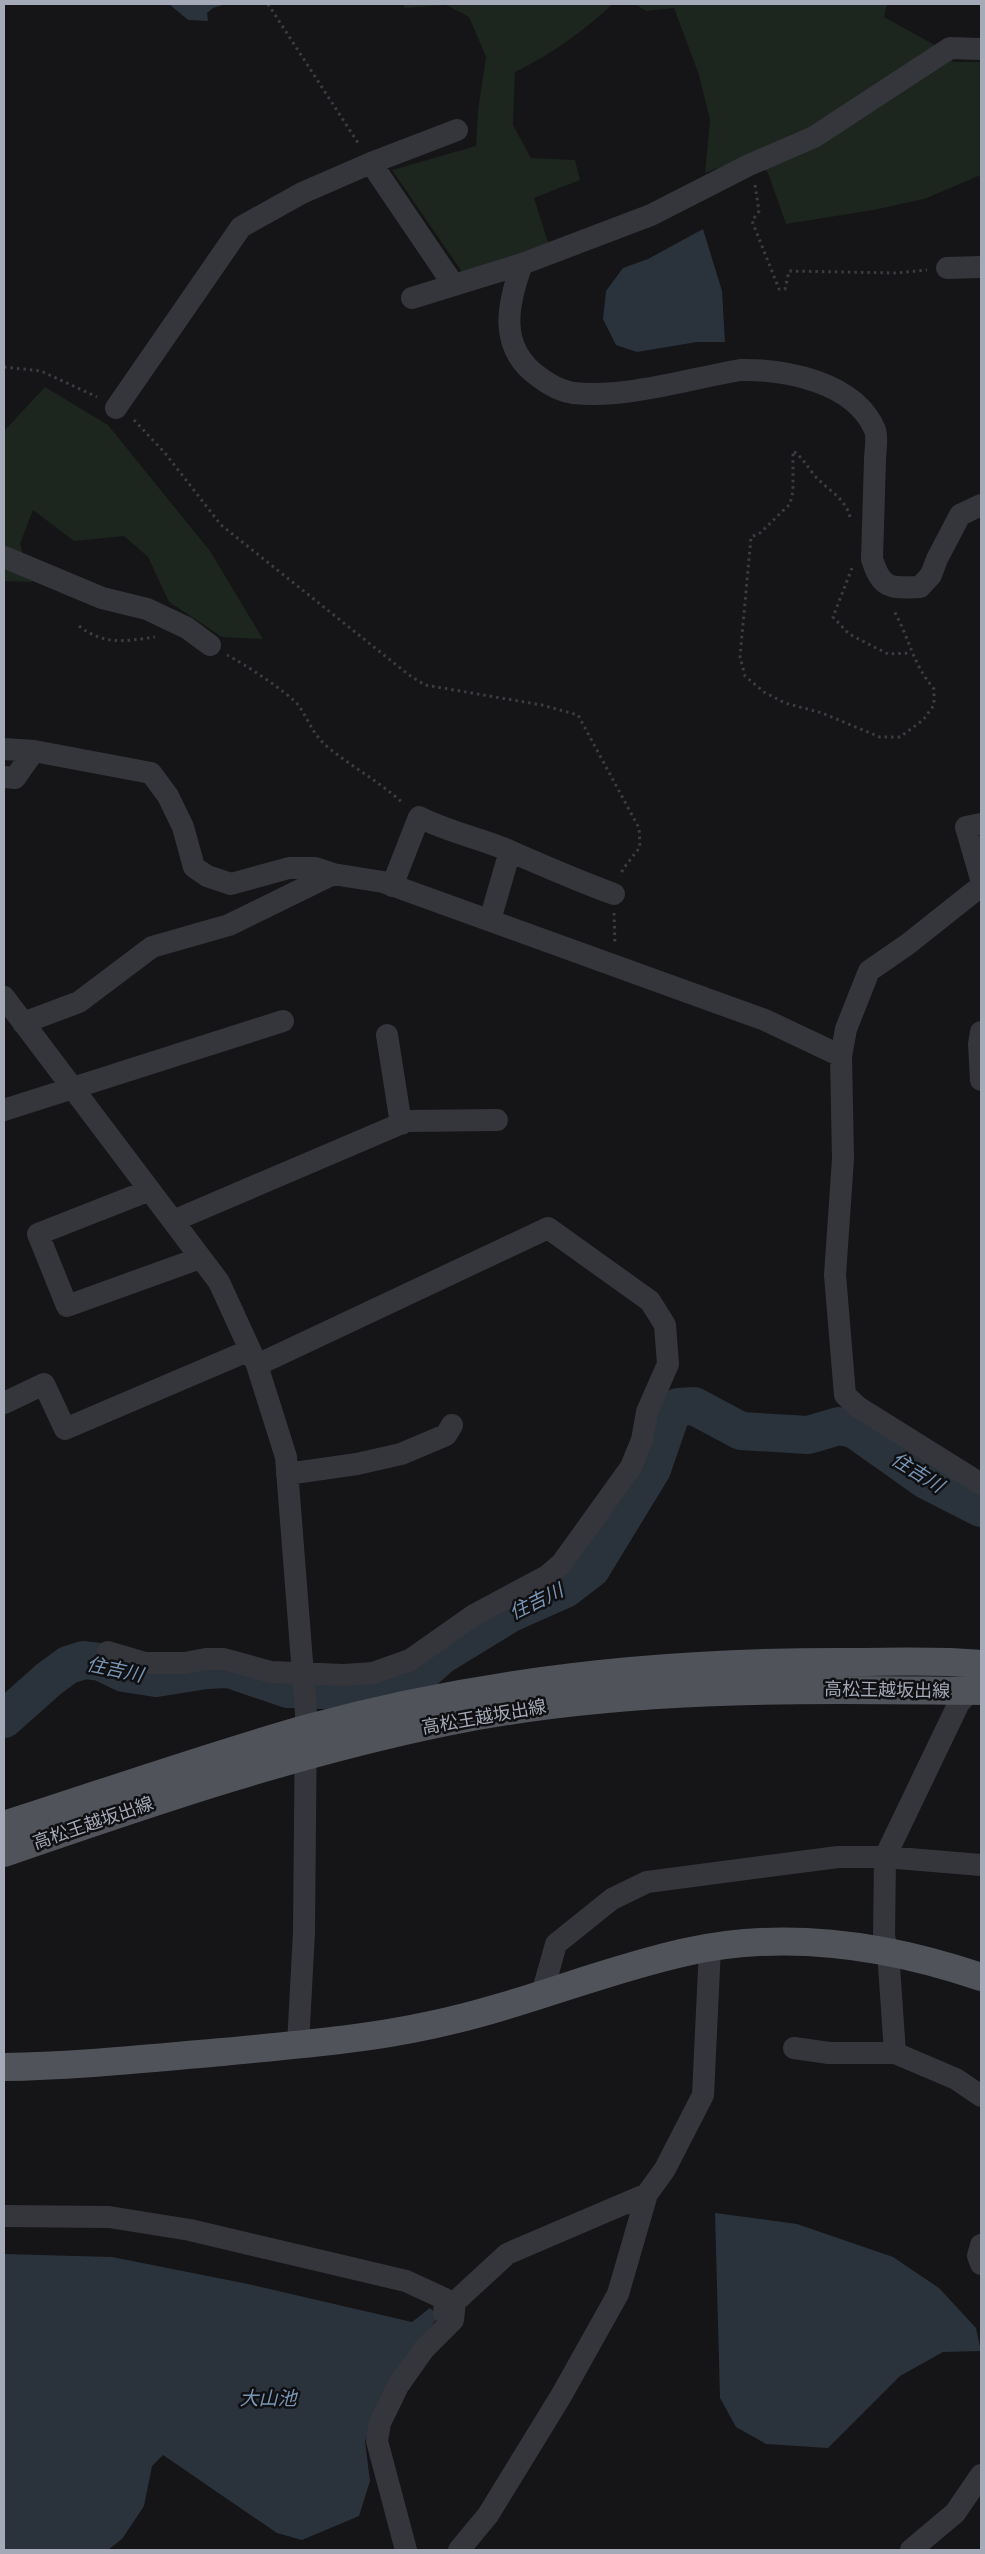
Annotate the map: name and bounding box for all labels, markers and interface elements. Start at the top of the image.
water label: 住吉川 [887,1448,950,1498]
water label: 住吉川 [506,1578,569,1624]
water label: 住吉川 [85,1652,147,1687]
street label: 高松王越坂出線 [824,1678,950,1701]
street label: 高松王越坂出線 [420,1695,548,1738]
street label: 高松王越坂出線 [30,1792,156,1853]
water label: 大山池 [239,2387,298,2410]

